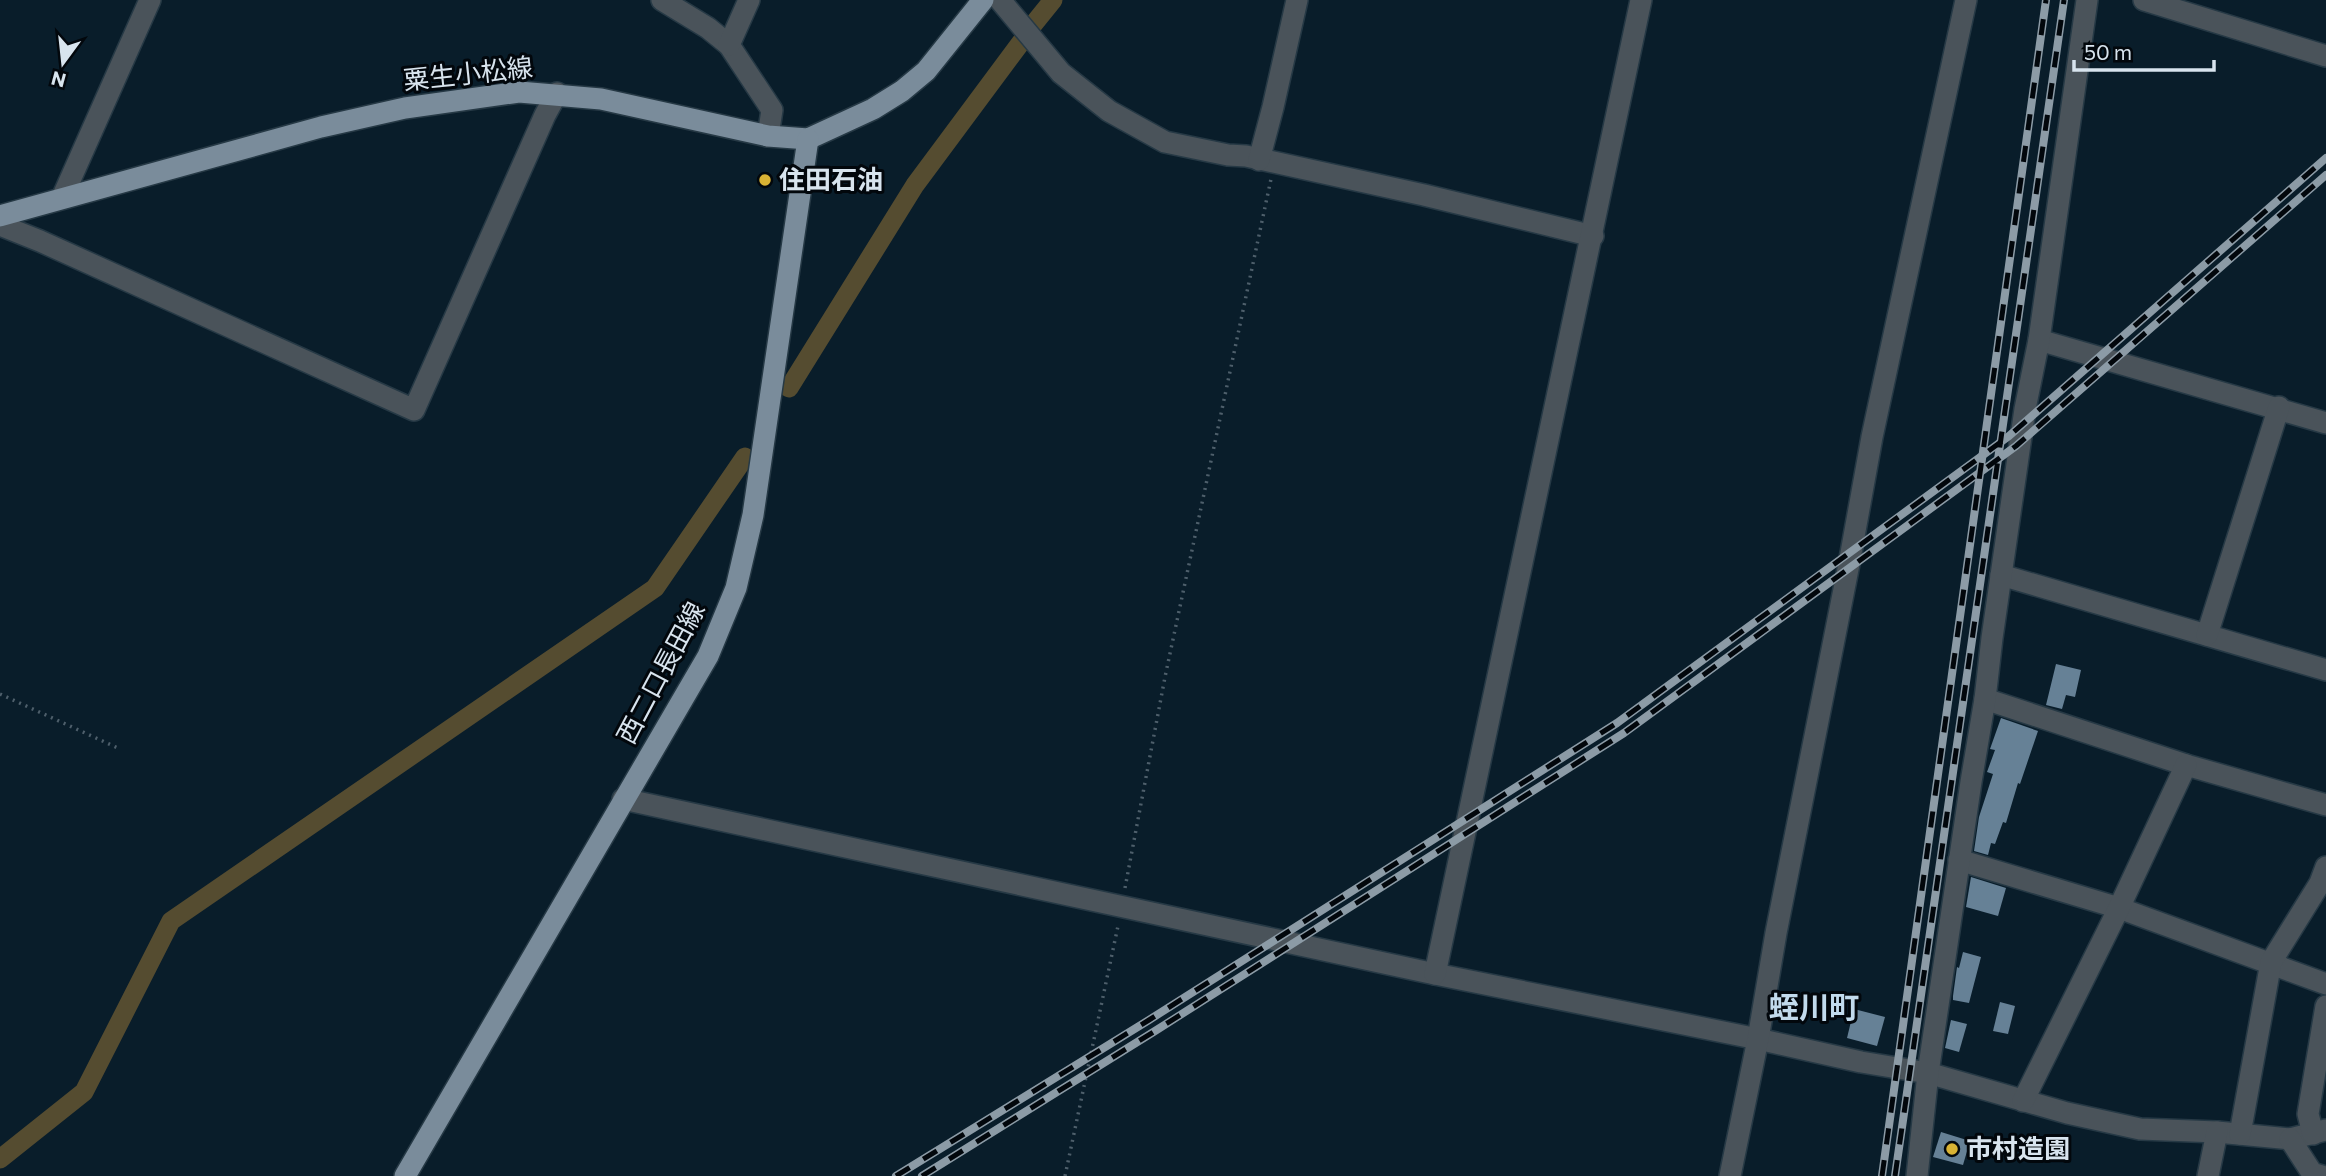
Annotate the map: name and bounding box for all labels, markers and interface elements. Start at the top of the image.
north arrow [28,28,98,98]
scale bar [2074,28,2214,72]
text: 50 m [2084,39,2132,64]
street label: 粟生小松線 [402,50,534,95]
text: N [49,67,68,93]
place label: 住田石油 [779,163,883,194]
marker: 住田石油 [757,172,773,188]
street label: 西二口長田線 [609,596,710,748]
district label: 蛭川町 [1769,987,1859,1024]
place label: 市村造園 [1966,1132,2070,1163]
marker: 市村造園 [1944,1141,1960,1157]

